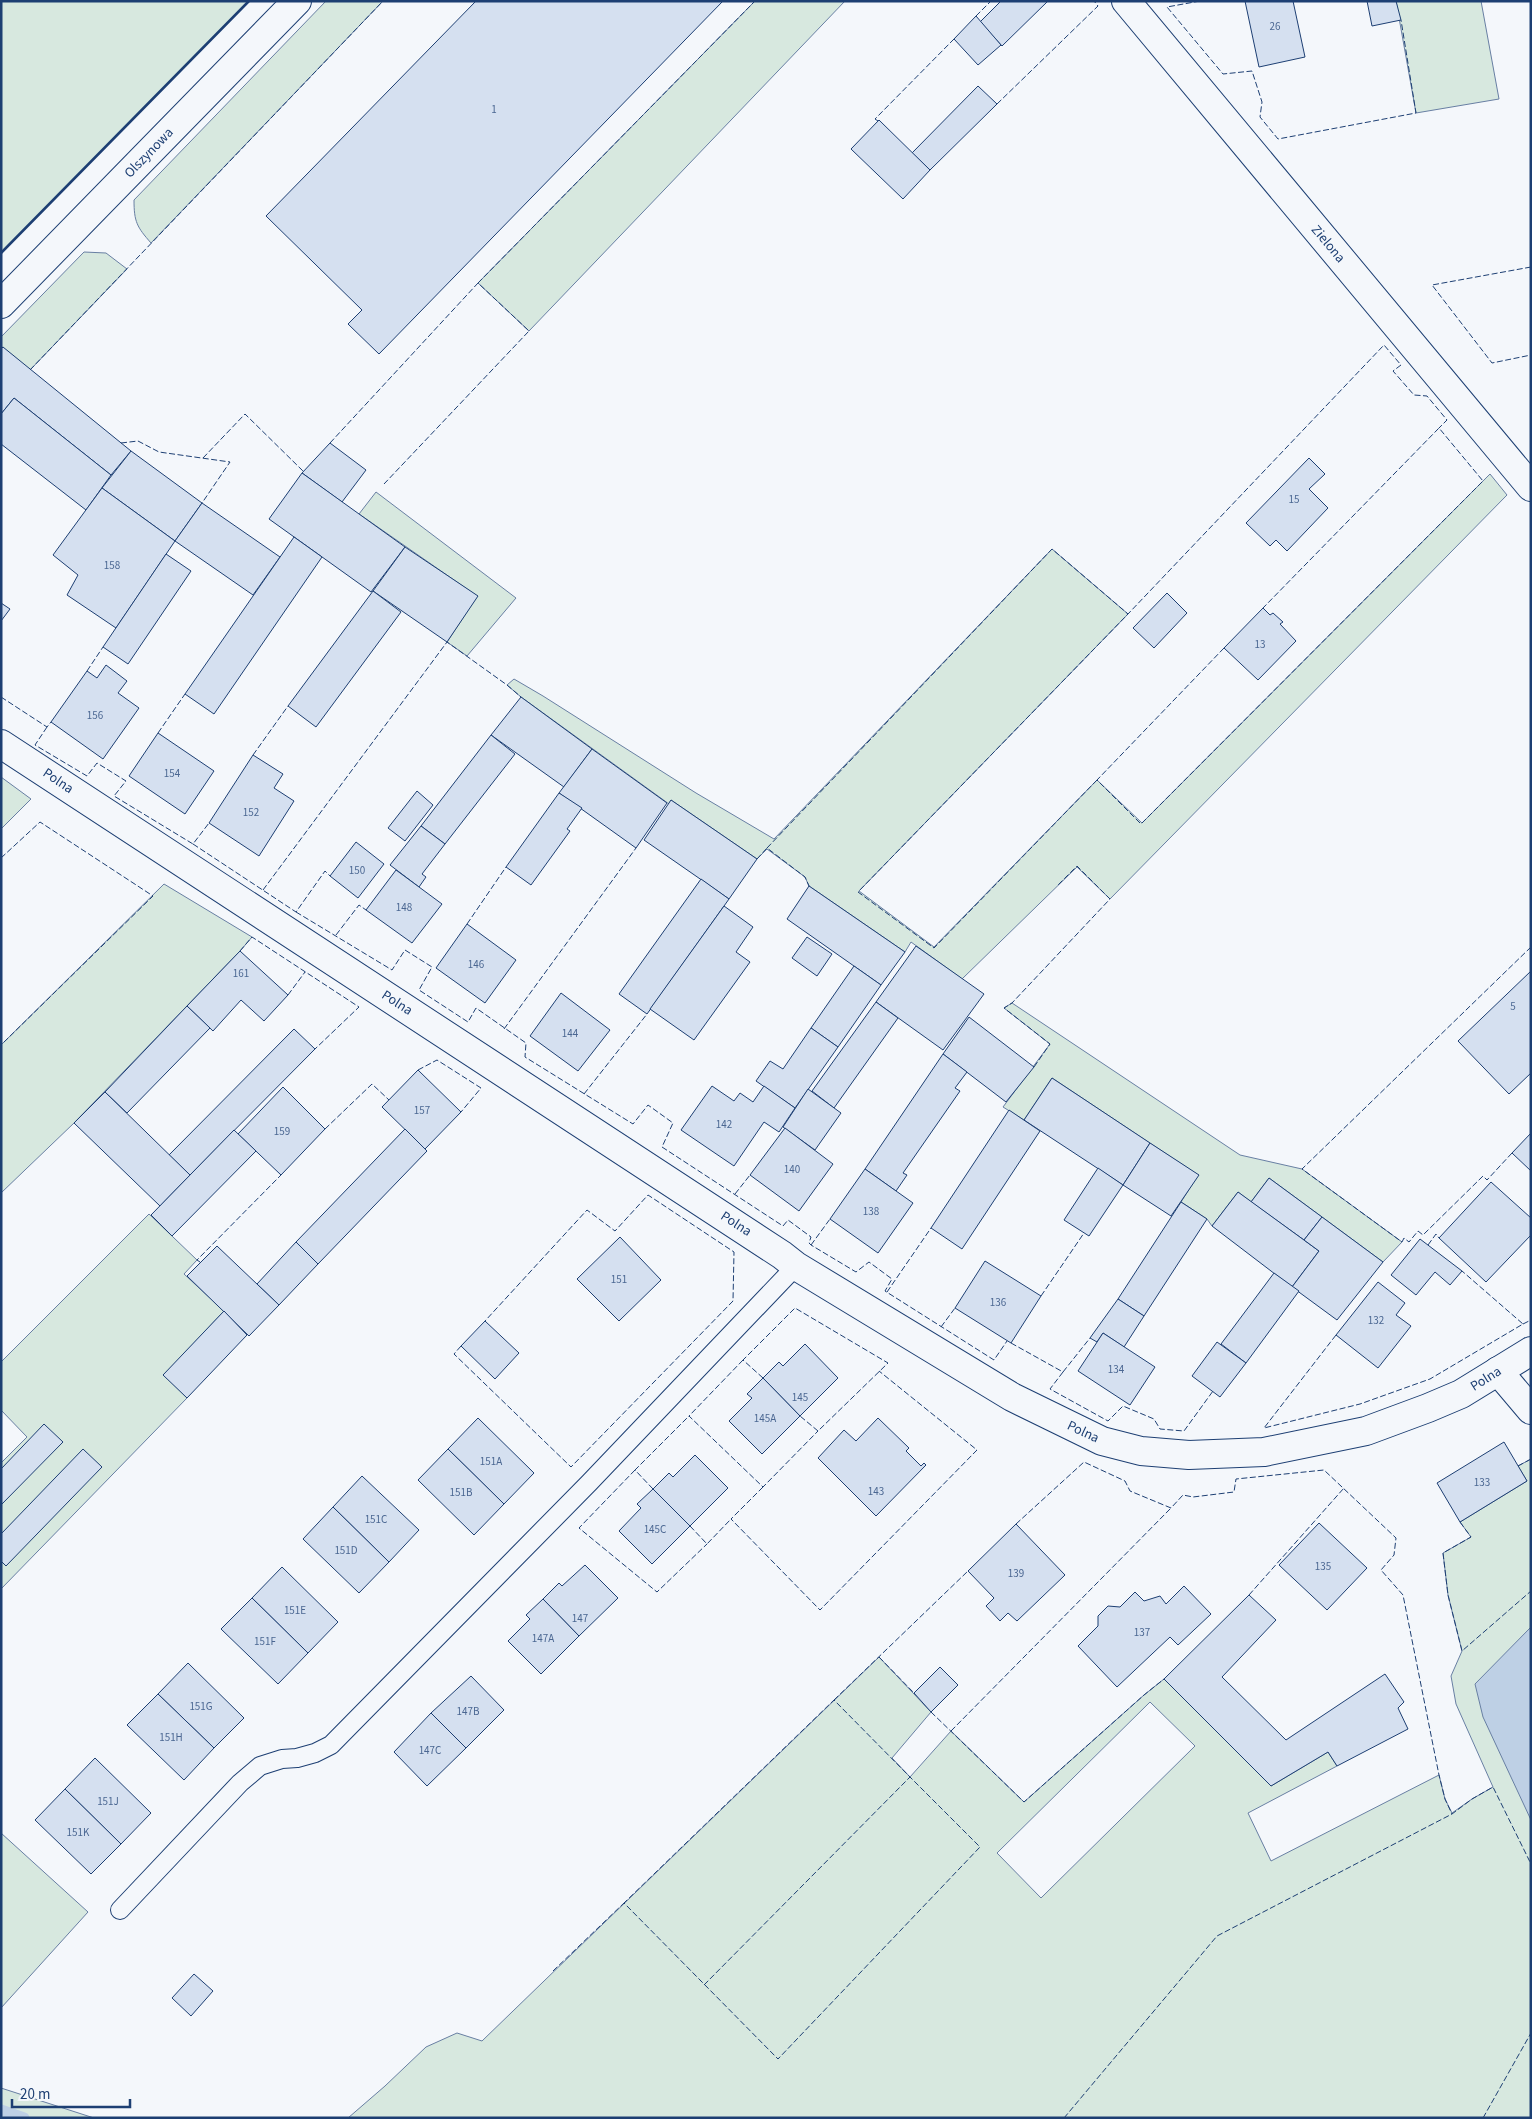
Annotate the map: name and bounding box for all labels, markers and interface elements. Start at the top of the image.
house number: 26 [1270,19,1281,34]
house number: 1 [491,102,497,117]
street label: Olszynowa [120,123,178,183]
street label: Zielona [1306,221,1350,267]
house number: 15 [1289,492,1299,507]
house number: 158 [104,558,121,573]
house number: 13 [1255,637,1265,652]
house number: 156 [87,708,104,723]
street label: Polna [39,763,77,799]
house number: 154 [164,766,181,781]
house number: 152 [243,805,259,820]
house number: 150 [349,863,365,878]
house number: 148 [396,900,413,915]
house number: 146 [468,957,485,972]
house number: 161 [233,966,249,981]
street label: Polna [378,985,416,1021]
house number: 5 [1510,999,1516,1014]
house number: 144 [562,1026,579,1041]
house number: 157 [414,1103,430,1118]
house number: 142 [716,1117,732,1132]
house number: 159 [274,1124,290,1139]
house number: 140 [784,1162,800,1177]
house number: 138 [863,1204,880,1219]
street label: Polna [717,1206,755,1242]
house number: 151 [611,1272,627,1287]
house number: 136 [990,1295,1007,1310]
house number: 132 [1368,1313,1384,1328]
house number: 134 [1108,1362,1125,1377]
street label: Polna [1467,1362,1505,1396]
house number: 145 [792,1390,808,1405]
house number: 145A [754,1411,776,1426]
street label: Polna [1064,1416,1102,1448]
house number: 151A [480,1454,502,1469]
house number: 133 [1474,1475,1490,1490]
house number: 143 [868,1484,884,1499]
house number: 151B [450,1485,473,1500]
house number: 151C [365,1512,387,1527]
house number: 145C [644,1522,666,1537]
house number: 151D [334,1543,358,1558]
house number: 135 [1315,1559,1331,1574]
house number: 139 [1008,1566,1024,1581]
house number: 151E [284,1603,306,1618]
house number: 147 [572,1611,588,1626]
house number: 137 [1134,1625,1150,1640]
house number: 147A [532,1631,554,1646]
house number: 151F [254,1634,276,1649]
house number: 151G [189,1699,213,1714]
house number: 147B [457,1704,480,1719]
house number: 151H [159,1730,183,1745]
house number: 147C [419,1743,441,1758]
house number: 151J [97,1794,119,1809]
house number: 151K [67,1825,90,1840]
scale bar [12,2076,130,2108]
text: 20 m [20,2084,50,2105]

